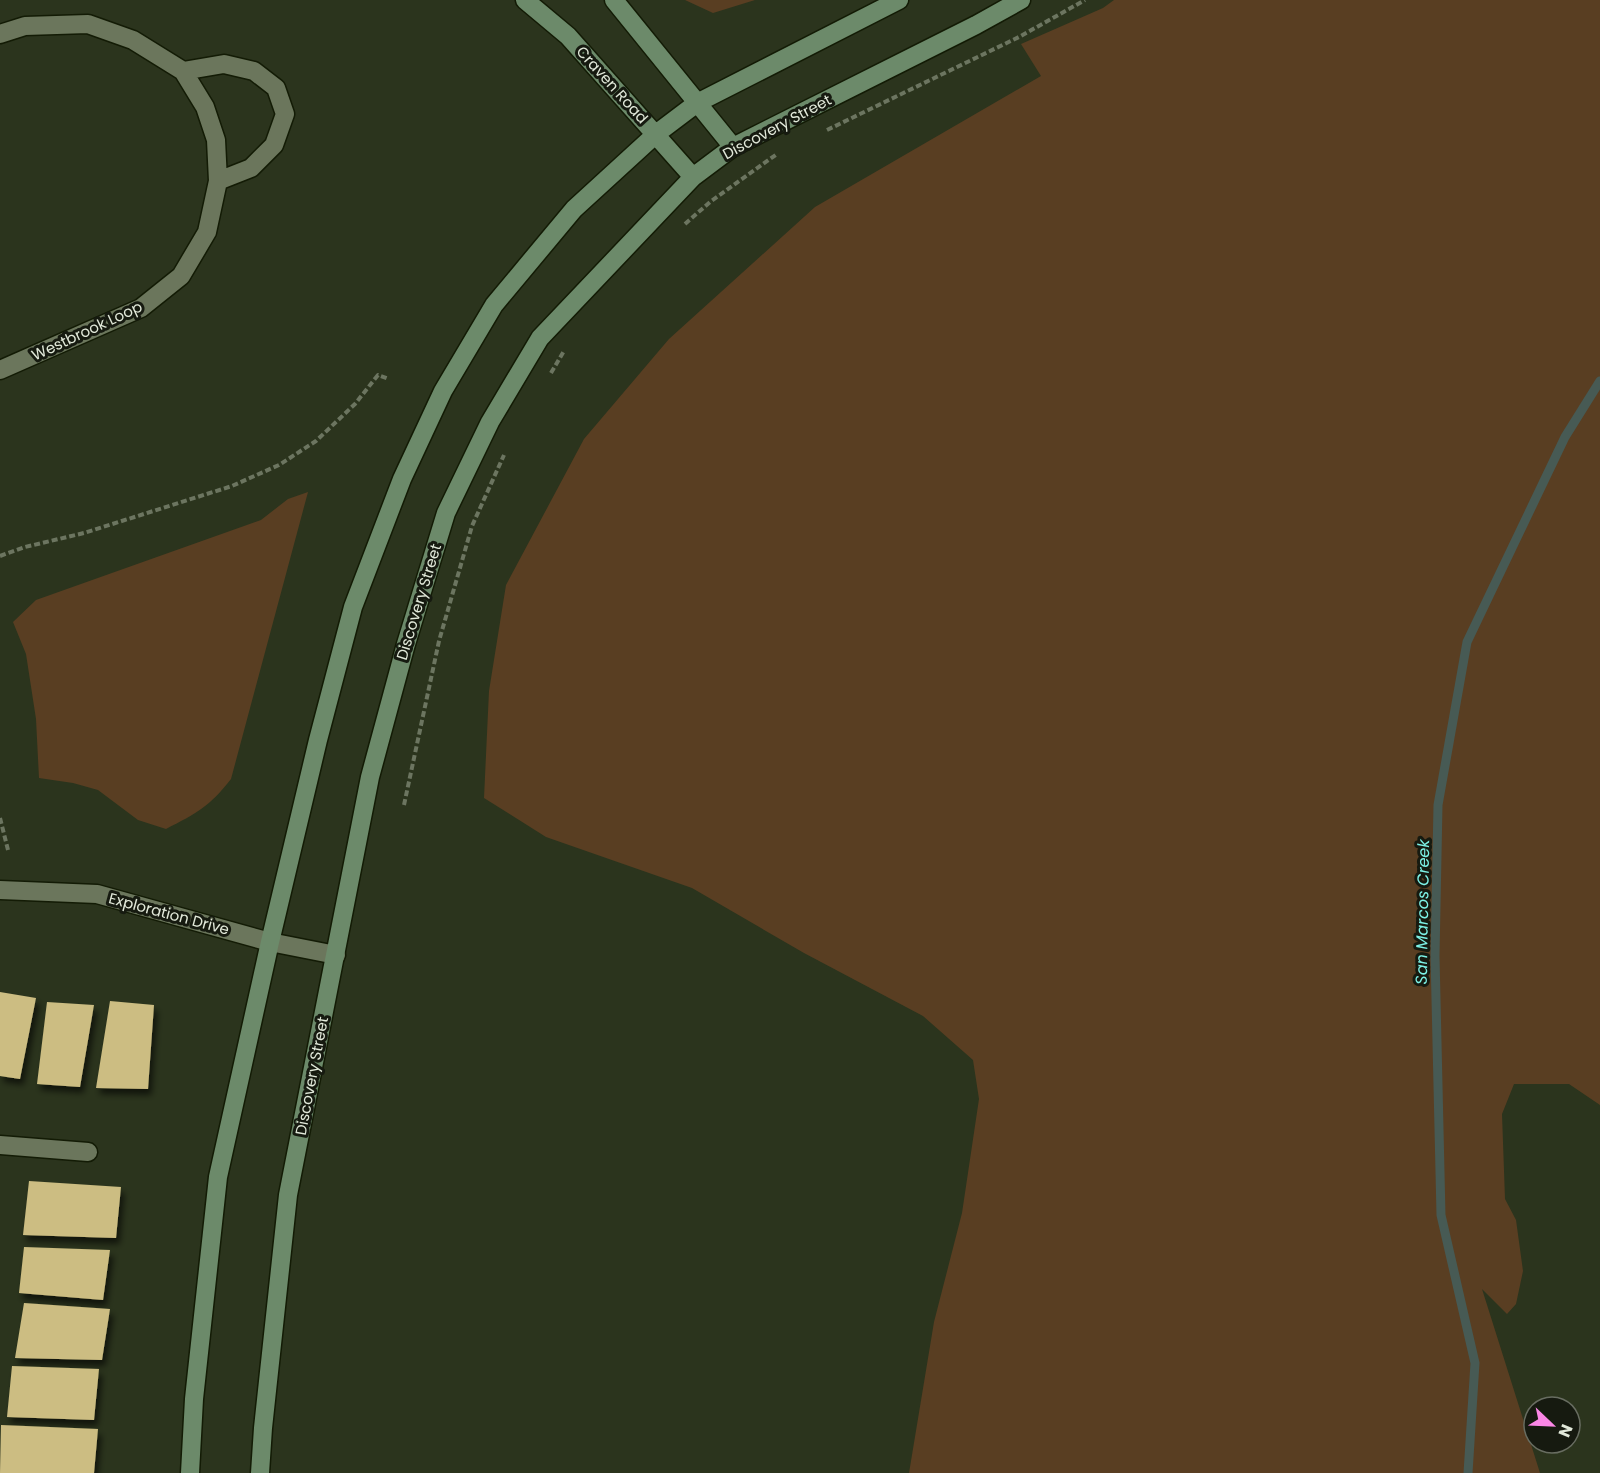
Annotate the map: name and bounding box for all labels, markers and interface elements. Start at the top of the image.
street label: Craven Road [572,41,653,128]
street label: Discovery Street [719,89,835,164]
street label: Westbrook Loop [28,296,145,365]
street label: Discovery Street [391,541,446,663]
water label: San Marcos Creek [1410,838,1435,985]
street label: Exploration Drive [107,887,232,940]
street label: Discovery Street [290,1015,333,1137]
north arrow [1522,1395,1582,1455]
text: N [1552,1421,1578,1441]

